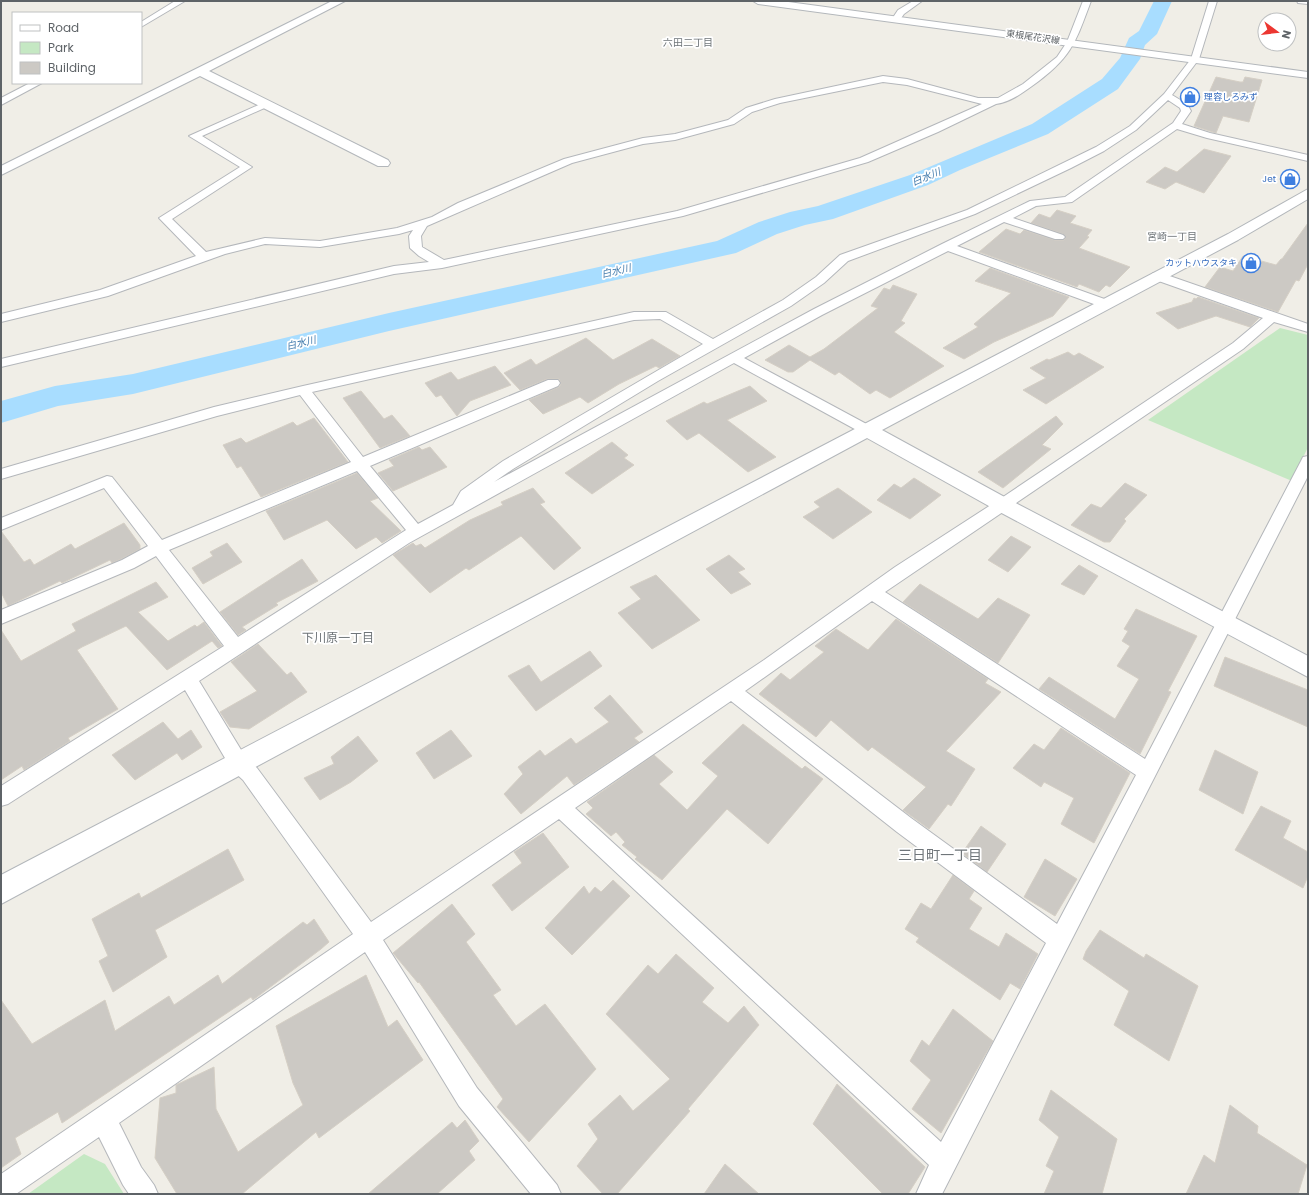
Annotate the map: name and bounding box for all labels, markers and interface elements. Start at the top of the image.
legend [12,12,142,84]
north arrow [1257,12,1297,52]
text: Road [48,19,79,36]
street label: 東根尾花沢線 [1005,27,1062,47]
text: N [1278,29,1295,41]
district label: 六田二丁目 [663,35,713,50]
text: Park [48,39,75,56]
text: Building [48,59,96,76]
shop icon: 理容しろみず [1179,86,1201,108]
place label: 理容しろみず [1204,91,1258,103]
water label: 白水川 [909,164,944,190]
shop icon: Jet [1279,168,1301,190]
place label: Jet [1262,173,1276,185]
district label: 宮崎一丁目 [1147,229,1197,244]
shop icon: カットハウスタキ [1240,252,1262,274]
place label: カットハウスタキ [1165,257,1237,269]
water label: 白水川 [600,260,633,282]
water label: 白水川 [285,332,318,354]
district label: 下川原一丁目 [302,629,374,646]
district label: 三日町一丁目 [898,845,982,865]

